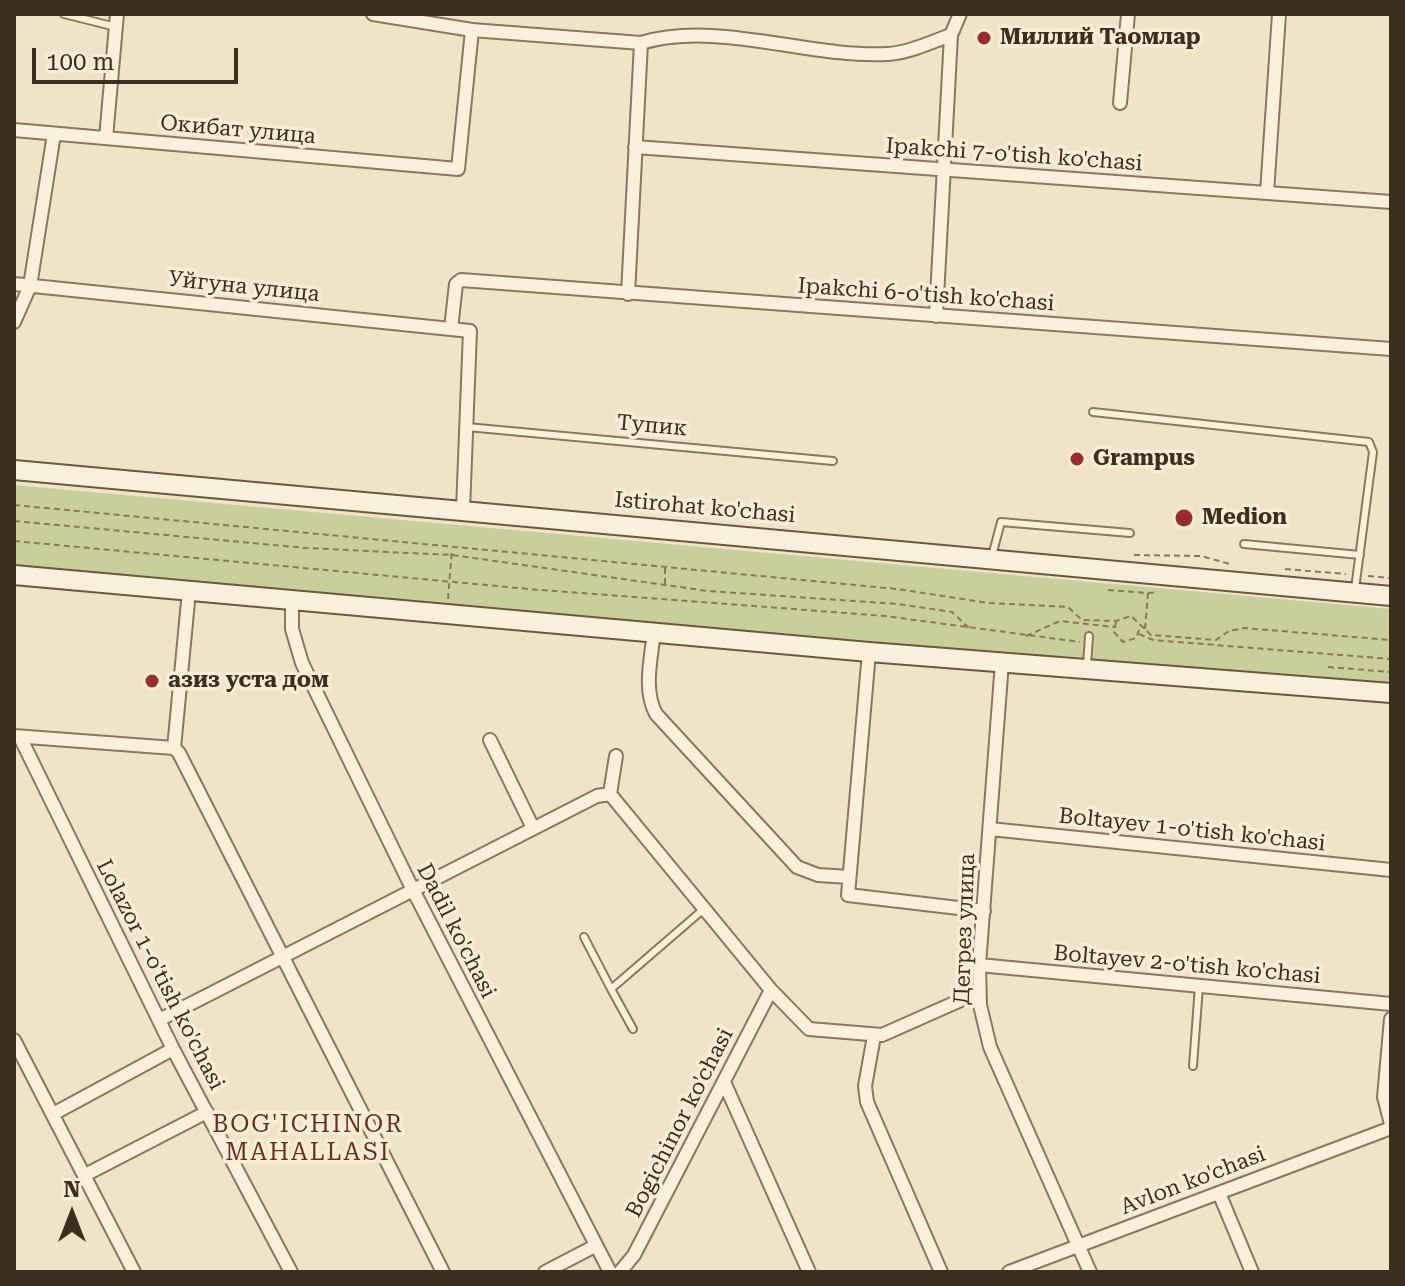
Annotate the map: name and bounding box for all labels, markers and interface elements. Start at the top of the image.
place label: Миллий Таомлар [1000,25,1201,51]
marker: Миллий Таомлар [975,29,993,47]
scale bar [36,32,242,82]
text: 100 m [46,48,114,76]
street label: Окибат улица [159,110,317,150]
street label: Ipakchi 7-o'tish ko'chasi [885,133,1143,177]
street label: Уйгуна улица [167,266,321,308]
street label: Ipakchi 6-o'tish ko'chasi [797,273,1055,317]
street label: Тупик [616,410,688,442]
place label: Grampus [1093,446,1195,472]
marker: Grampus [1068,450,1086,468]
street label: Istirohat ko'chasi [614,487,796,529]
place label: Medion [1202,505,1287,531]
marker: Medion [1173,507,1195,529]
place label: азиз уста дом [168,668,329,694]
marker: азиз уста дом [143,672,161,690]
street label: Boltayev 1-o'tish ko'chasi [1057,803,1327,857]
street label: Дегрез улица [949,853,981,1005]
street label: Lolazor 1-o'tish ko'chasi [90,855,230,1095]
street label: Dadil ko'chasi [411,859,501,1003]
street label: Boltayev 2-o'tish ko'chasi [1052,940,1322,990]
street label: Bogichinor ko'chasi [621,1024,739,1222]
district label: BOG'ICHINOR MAHALLASI [212,1111,404,1167]
street label: Avlon ko'chasi [1117,1141,1269,1221]
north arrow [32,1174,112,1254]
text: N [64,1177,80,1202]

